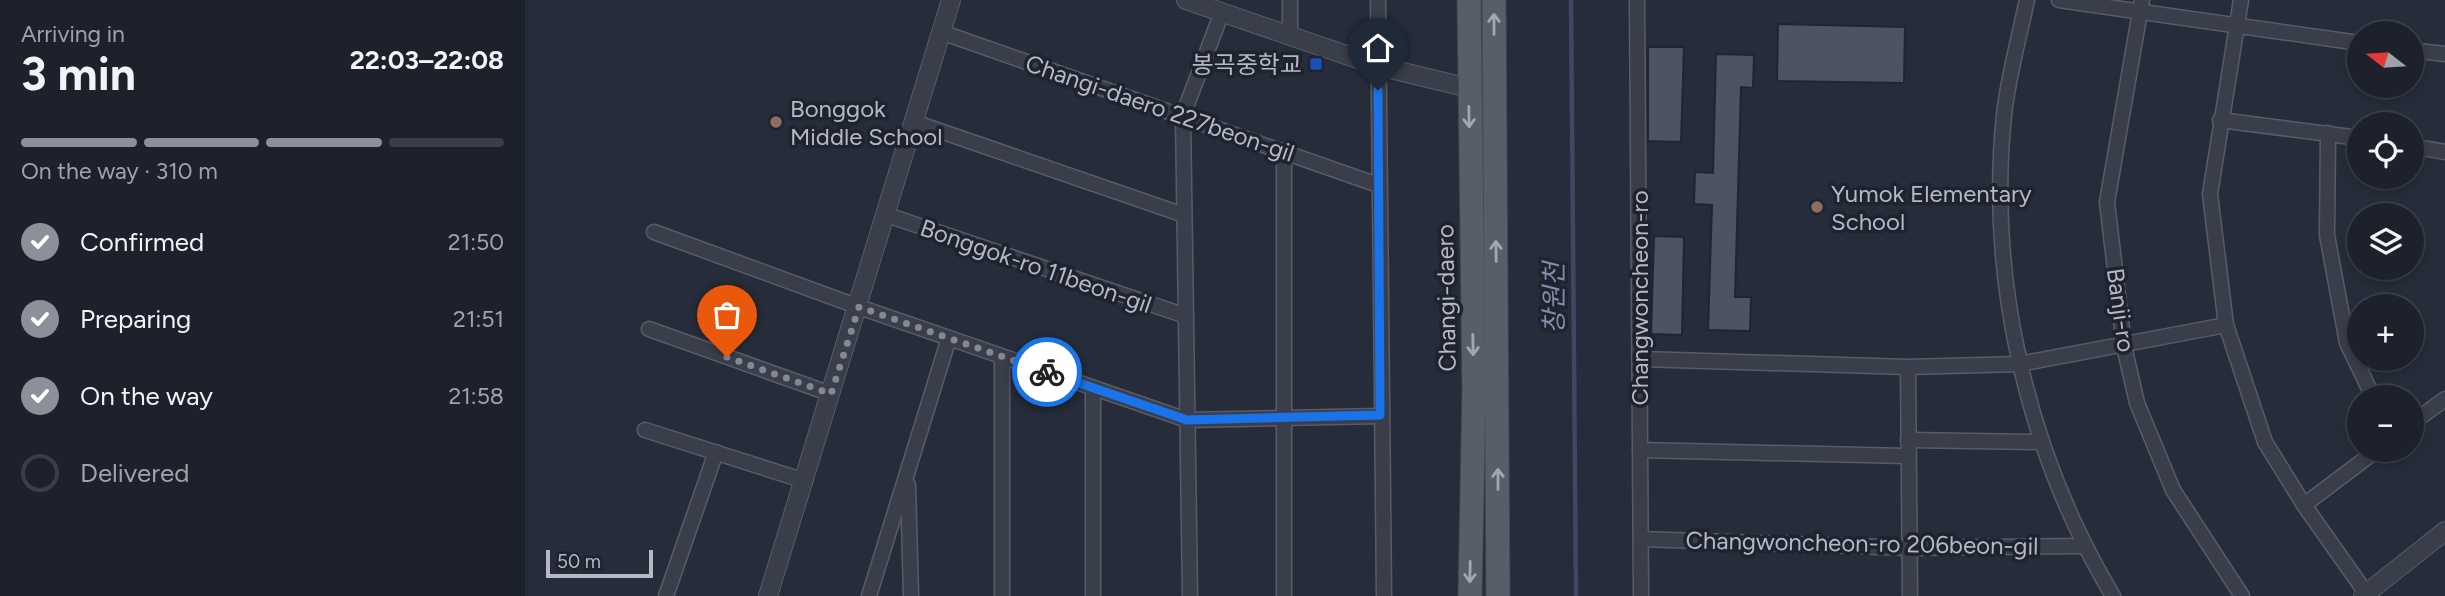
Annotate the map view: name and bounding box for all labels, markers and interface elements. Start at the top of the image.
one-way arrow [1487,13,1501,36]
pin [1348,18,1408,90]
text: Arriving in [21,20,125,48]
north arrow [2347,21,2424,98]
map controls [2347,21,2424,462]
icon: home [1359,29,1397,67]
text: 22:03–22:08 [350,44,504,76]
text: 3 min [21,46,136,102]
street label: Changi-daero 227beon-gil [1022,48,1298,168]
place label: 봉곡중학교 [1192,50,1302,79]
marker: 봉곡중학교 [1308,56,1324,72]
place label: Bonggok Middle School [790,94,943,151]
one-way arrow [1462,105,1476,128]
button: locate [2347,112,2424,189]
marker: Bonggok Middle School [768,114,784,130]
text: On the way · 310 m [21,157,218,185]
place label: Yumok Elementary School [1831,179,2032,236]
street label: Changwoncheon-ro [1625,190,1654,406]
marker: Yumok Elementary School [1809,199,1825,215]
button: layers [2347,203,2424,280]
street label: Bonggok-ro 11beon-gil [916,213,1156,319]
icon: check [21,223,59,261]
street label: Changi-daero [1430,224,1462,372]
text: Confirmed [80,226,204,258]
text: 21:50 [448,228,504,256]
one-way arrow [1489,240,1503,263]
water label: 창원천 [1538,259,1570,334]
street label: Banji-ro [2101,266,2141,354]
pin [697,285,757,357]
button: + [2347,294,2424,371]
icon: bag [708,296,746,334]
icon: check [21,300,59,338]
text: Preparing [80,303,191,335]
text: 21:51 [453,305,504,333]
one-way arrow [1466,333,1480,356]
courier [1012,337,1082,407]
icon: bike [1028,353,1066,391]
icon: check [21,377,59,415]
text: On the way [80,380,213,412]
text: 21:58 [448,382,504,410]
button: − [2347,385,2424,462]
text: Delivered [80,457,189,489]
one-way arrow [1491,468,1505,491]
street label: Changwoncheon-ro 206beon-gil [1685,525,2039,561]
scale bar [546,547,653,579]
text: 50 m [557,550,601,573]
one-way arrow [1464,560,1477,583]

